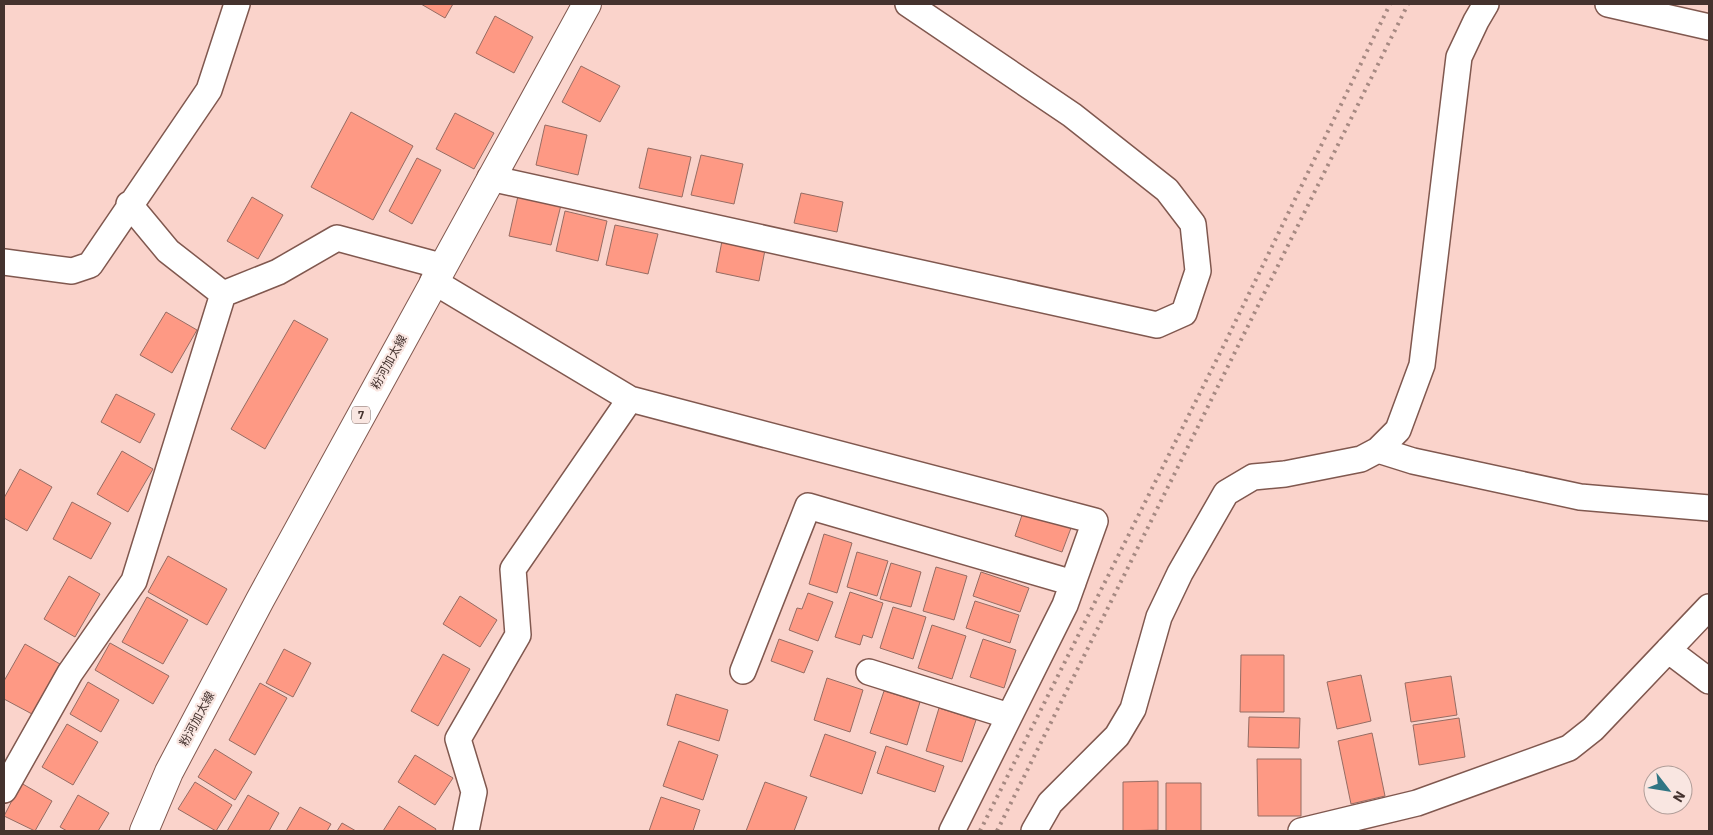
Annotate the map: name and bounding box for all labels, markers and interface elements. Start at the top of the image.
street label: 粉河加太線 [367,332,410,392]
road number: 7 [352,406,370,424]
street label: 粉河加太線 [176,689,217,749]
north arrow [1643,765,1693,815]
text: N [1669,788,1689,806]

